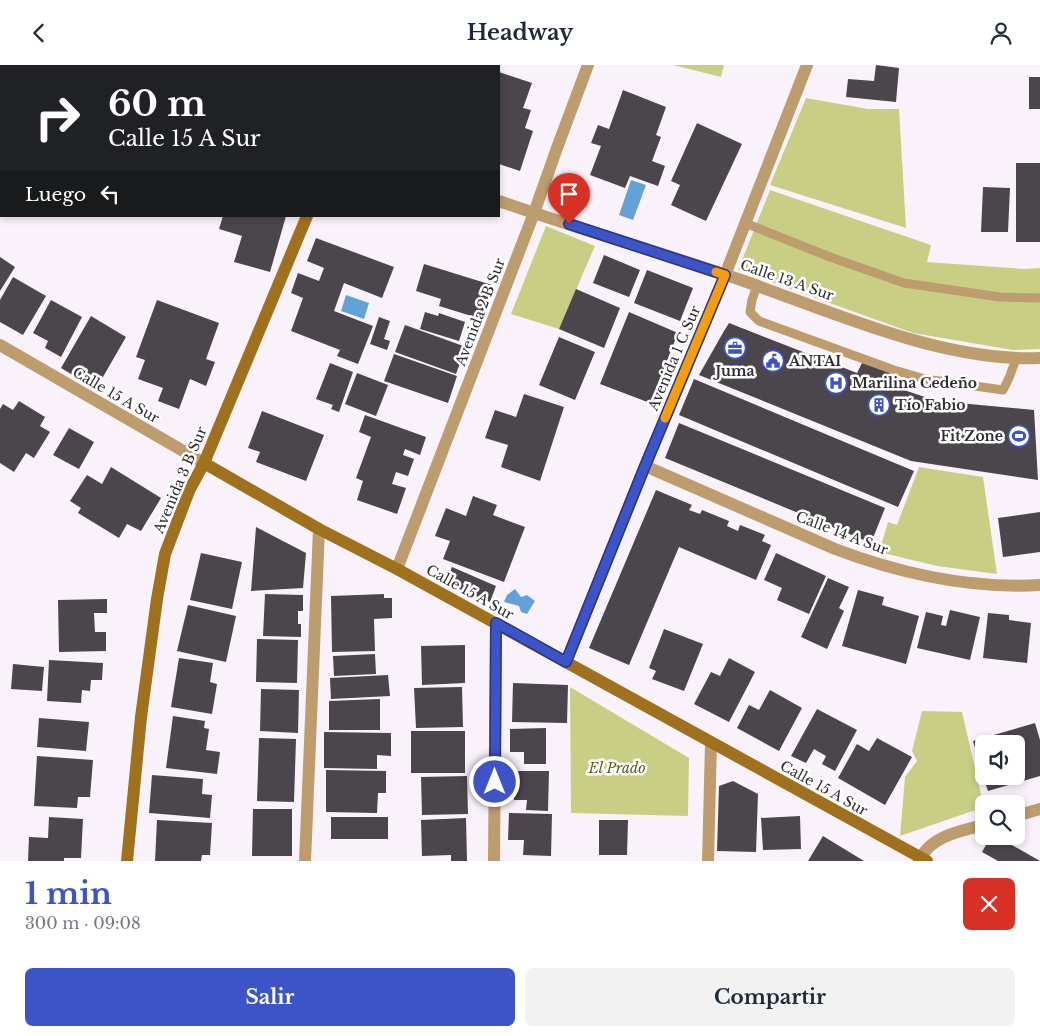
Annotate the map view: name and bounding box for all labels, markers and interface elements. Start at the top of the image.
icon: back [25,19,53,47]
text: Headway [467,19,573,46]
icon: person [987,19,1015,47]
text: 60 m [108,82,206,125]
icon: right [25,85,90,150]
text: Calle 15 A Sur [108,125,261,152]
pin [548,173,590,224]
icon: left [96,180,124,208]
icon: arrive [555,180,583,208]
text: Luego [25,183,86,206]
street label: Avenida 2 B Sur [451,255,509,369]
street label: Calle 13 A Sur [738,256,836,305]
street label: Avenida 1 C Sur [643,302,704,414]
office icon: Juma [723,336,747,360]
public building icon: ANTAI [761,349,785,373]
place label: ANTAI [788,352,841,370]
place label: Juma [713,362,754,380]
street label: Calle 15 A Sur [69,363,163,427]
hospital icon: Marilina Cedeño [824,371,848,395]
place label: Marilina Cedeño [852,374,977,392]
building icon: Tío Fabio [867,393,891,417]
place label: Tío Fabio [895,396,966,414]
street label: Avenida 3 B Sur [149,424,211,537]
sports icon: Fit Zone [1007,424,1031,448]
place label: Fit Zone [940,427,1003,445]
street label: Calle 14 A Sur [793,507,891,559]
street label: Calle 15 A Sur [423,561,517,624]
map controls [975,735,1025,845]
button: sound [975,735,1025,785]
position arrow [468,755,520,807]
street label: Calle 15 A Sur [777,757,871,820]
park label: El Prado [587,759,646,777]
button: search [975,795,1025,845]
text: 1 min [25,875,112,912]
button: close [963,878,1015,930]
text: 300 m · 09:08 [25,913,141,933]
button: Salir [25,968,515,1026]
button: Compartir [525,968,1015,1026]

